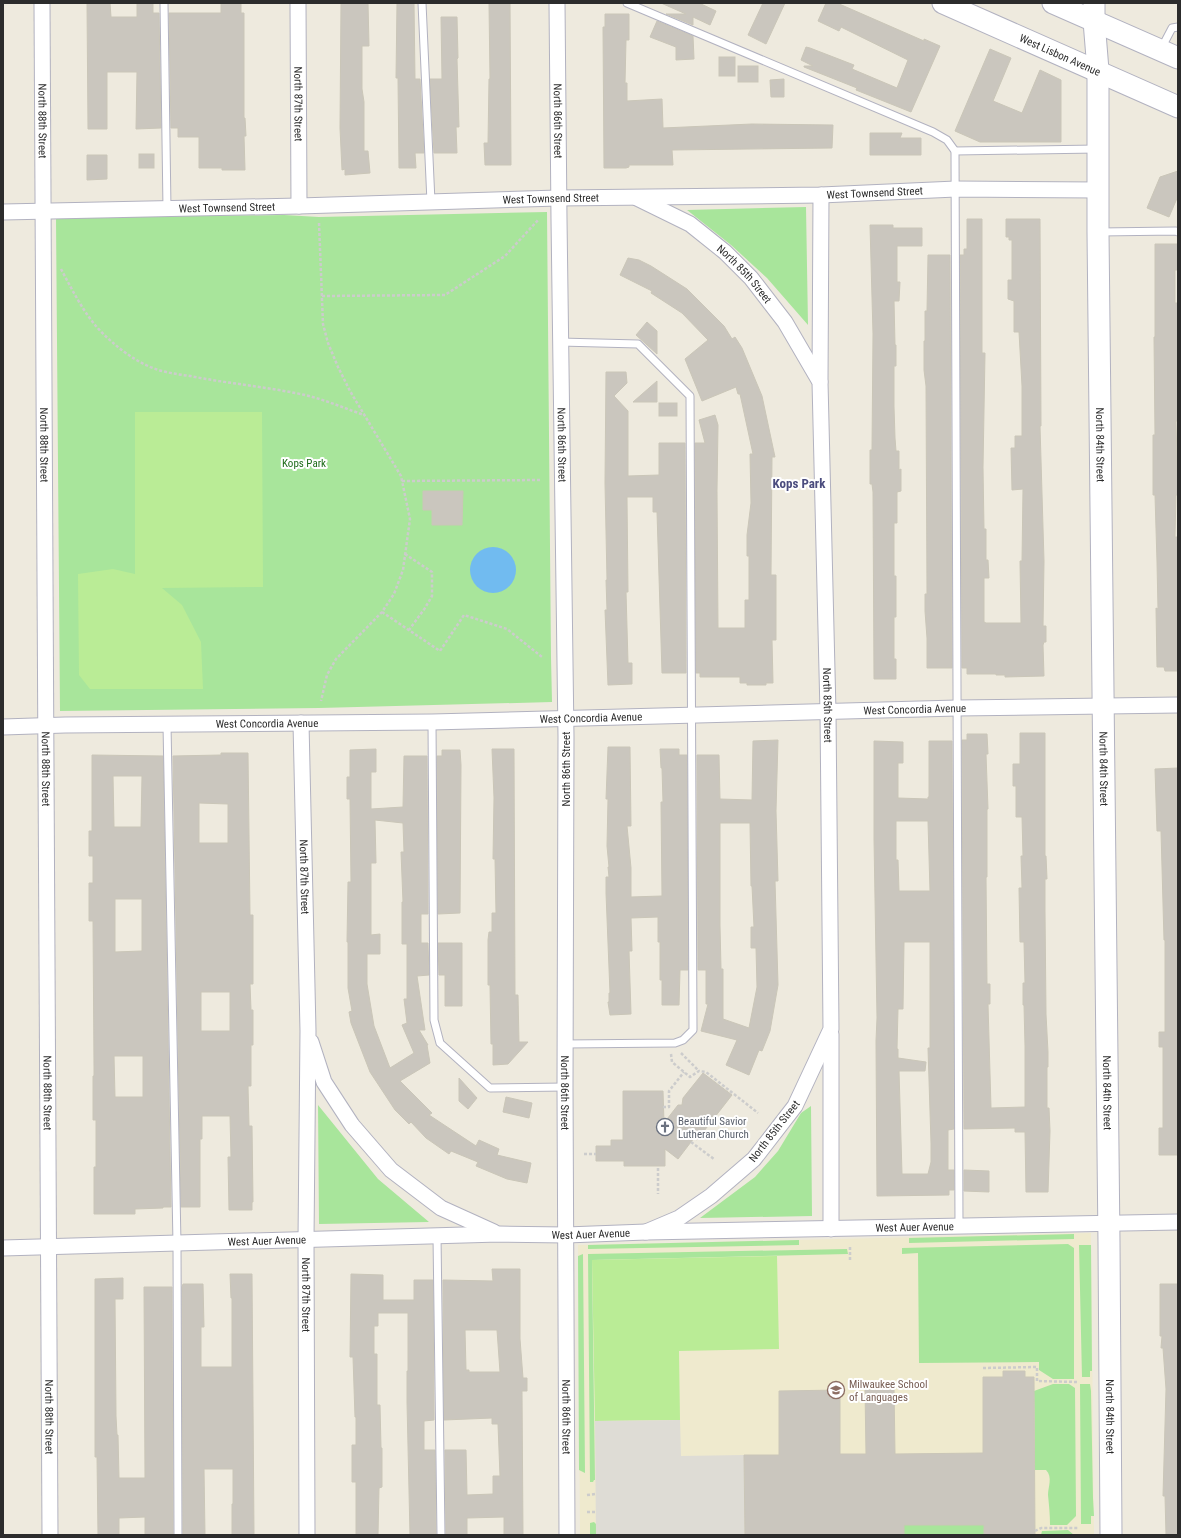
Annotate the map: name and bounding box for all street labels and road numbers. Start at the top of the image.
street label: West Lisbon Avenue [1017,32,1102,79]
street label: North 87th Street [291,67,305,141]
street label: North 86th Street [551,83,564,159]
street label: North 88th Street [35,84,49,158]
street label: West Townsend Street [826,184,923,202]
street label: West Townsend Street [502,192,599,207]
street label: West Townsend Street [179,200,275,215]
street label: North 85th Street [714,242,774,306]
street label: North 86th Street [555,407,569,483]
street label: North 84th Street [1093,407,1107,482]
street label: North 88th Street [37,408,51,482]
street label: North 85th Street [820,668,834,743]
street label: West Concordia Avenue [863,702,966,717]
street label: West Concordia Avenue [539,710,642,726]
street label: West Concordia Avenue [216,717,318,731]
street label: North 84th Street [1096,731,1110,806]
street label: North 88th Street [39,732,52,806]
street label: North 86th Street [560,732,573,806]
street label: North 87th Street [297,839,311,915]
street label: North 86th Street [558,1055,571,1130]
street label: North 84th Street [1100,1055,1114,1130]
street label: North 88th Street [40,1056,54,1130]
street label: North 85th Street [746,1098,803,1165]
street label: West Auer Avenue [875,1220,954,1235]
street label: West Auer Avenue [551,1227,630,1242]
street label: West Auer Avenue [227,1233,306,1249]
street label: North 87th Street [299,1257,312,1332]
street label: North 86th Street [559,1379,573,1454]
street label: North 84th Street [1103,1379,1116,1454]
street label: North 88th Street [42,1380,56,1454]

